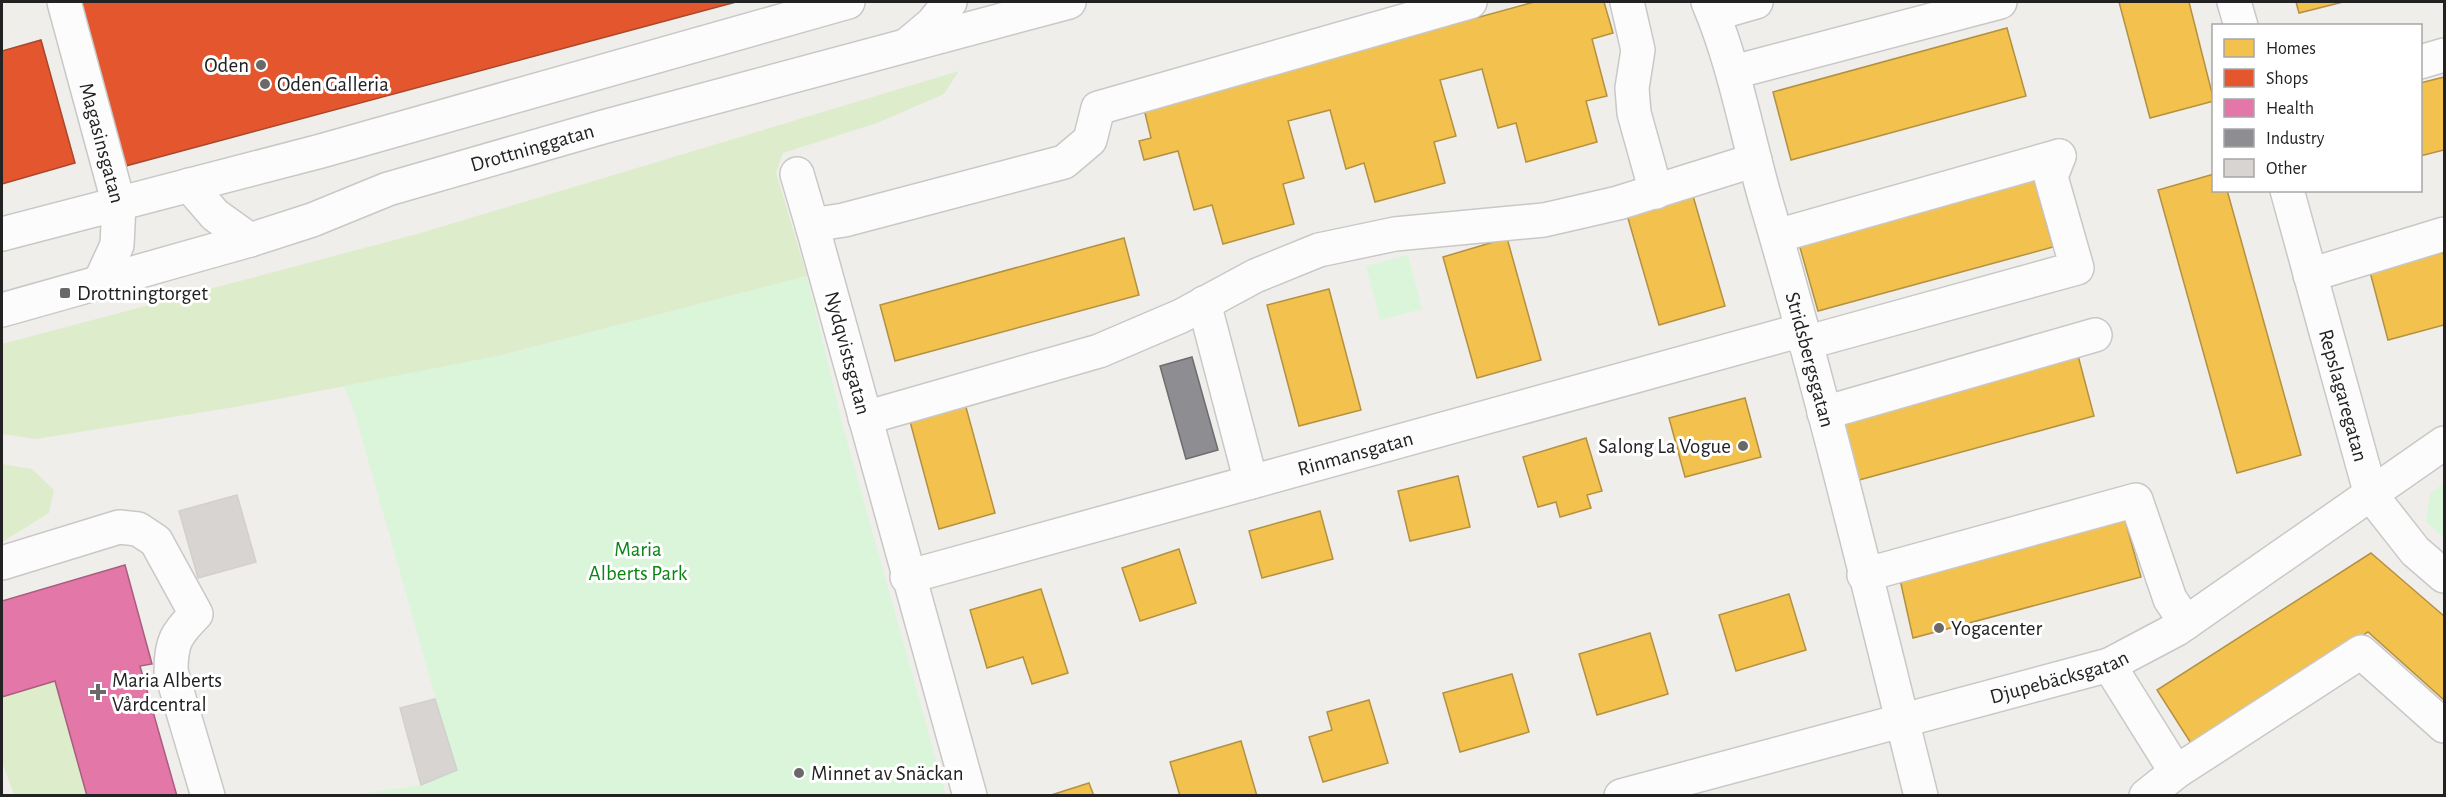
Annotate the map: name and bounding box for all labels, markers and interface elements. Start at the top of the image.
legend [2212,24,2422,192]
text: Homes [2266,40,2316,58]
place label: Oden [204,55,249,76]
marker: Oden [254,58,268,72]
text: Shops [2266,70,2308,88]
place label: Oden Galleria [277,74,389,95]
marker: Oden Galleria [258,77,272,91]
street label: Magasinsgatan [75,80,128,206]
text: Health [2266,100,2314,118]
street label: Drottninggatan [468,120,597,176]
text: Industry [2266,130,2325,148]
text: Other [2266,160,2307,178]
place label: Drottningtorget [77,283,208,304]
marker: Drottningtorget [58,286,72,300]
street label: Nydqvistsgatan [821,289,874,417]
street label: Stridsbergsgatan [1781,290,1838,429]
street label: Repslagaregatan [2315,327,2371,464]
street label: Rinmansgatan [1295,428,1416,480]
place label: Salong La Vogue [1598,436,1731,457]
marker: Salong La Vogue [1736,439,1750,453]
park label: Maria Alberts Park [589,539,688,584]
place label: Yogacenter [1951,618,2042,639]
marker: Yogacenter [1932,621,1946,635]
street label: Djupebäcksgatan [1988,647,2132,708]
place label: Maria Alberts Vårdcentral [112,670,222,715]
marker: Maria Alberts Vårdcentral [89,683,107,701]
place label: Minnet av Snäckan [811,763,964,784]
marker: Minnet av Snäckan [792,766,806,780]

